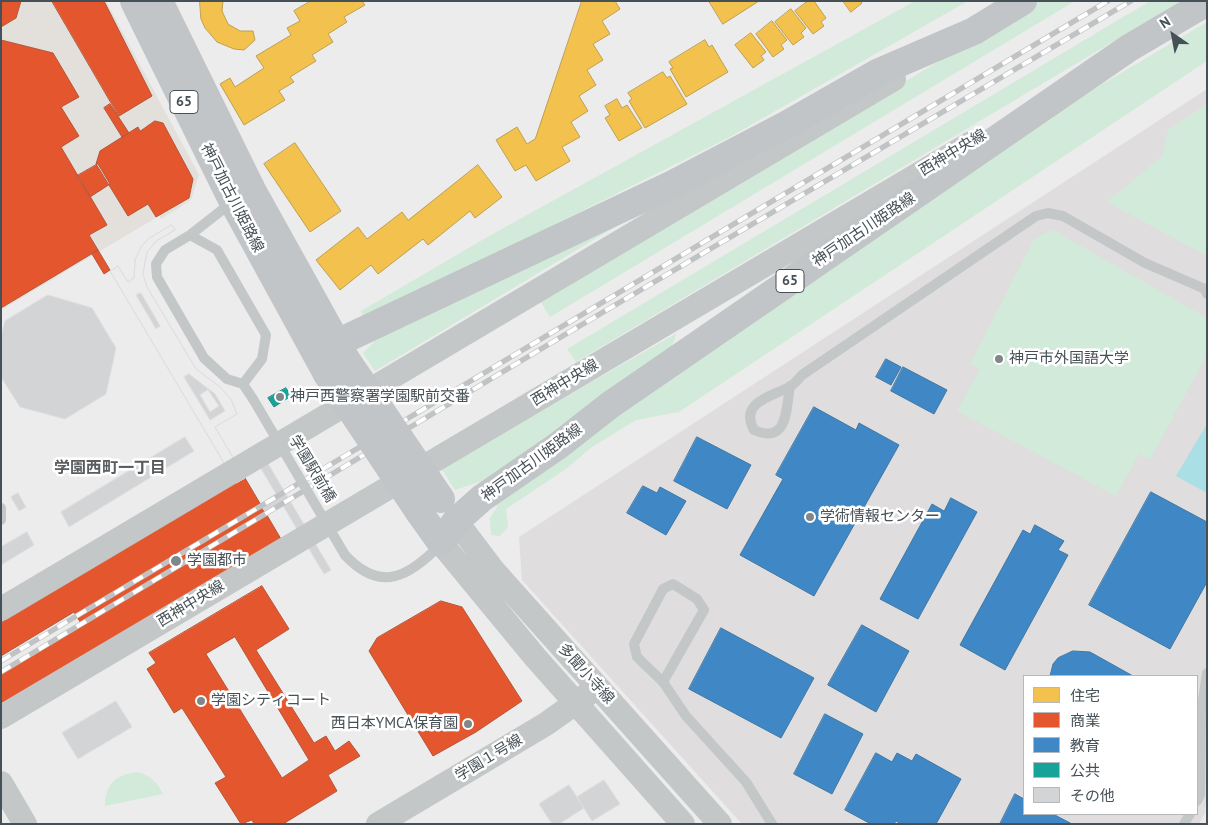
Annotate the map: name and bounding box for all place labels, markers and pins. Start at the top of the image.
place label: 神戸市外国語大学 [1009,350,1129,368]
marker: 神戸市外国語大学 [993,353,1005,365]
place label: 神戸西警察署学園駅前交番 [290,388,470,406]
marker: 神戸西警察署学園駅前交番 [274,391,286,403]
place label: 学術情報センター [820,508,940,526]
marker: 学術情報センター [804,511,816,523]
place label: 学園都市 [187,552,247,570]
marker: 学園都市 [169,554,183,568]
place label: 学園シティコート [211,692,331,710]
marker: 学園シティコート [195,695,207,707]
place label: 西日本YMCA保育園 [331,715,458,733]
marker: 西日本YMCA保育園 [462,718,474,730]

